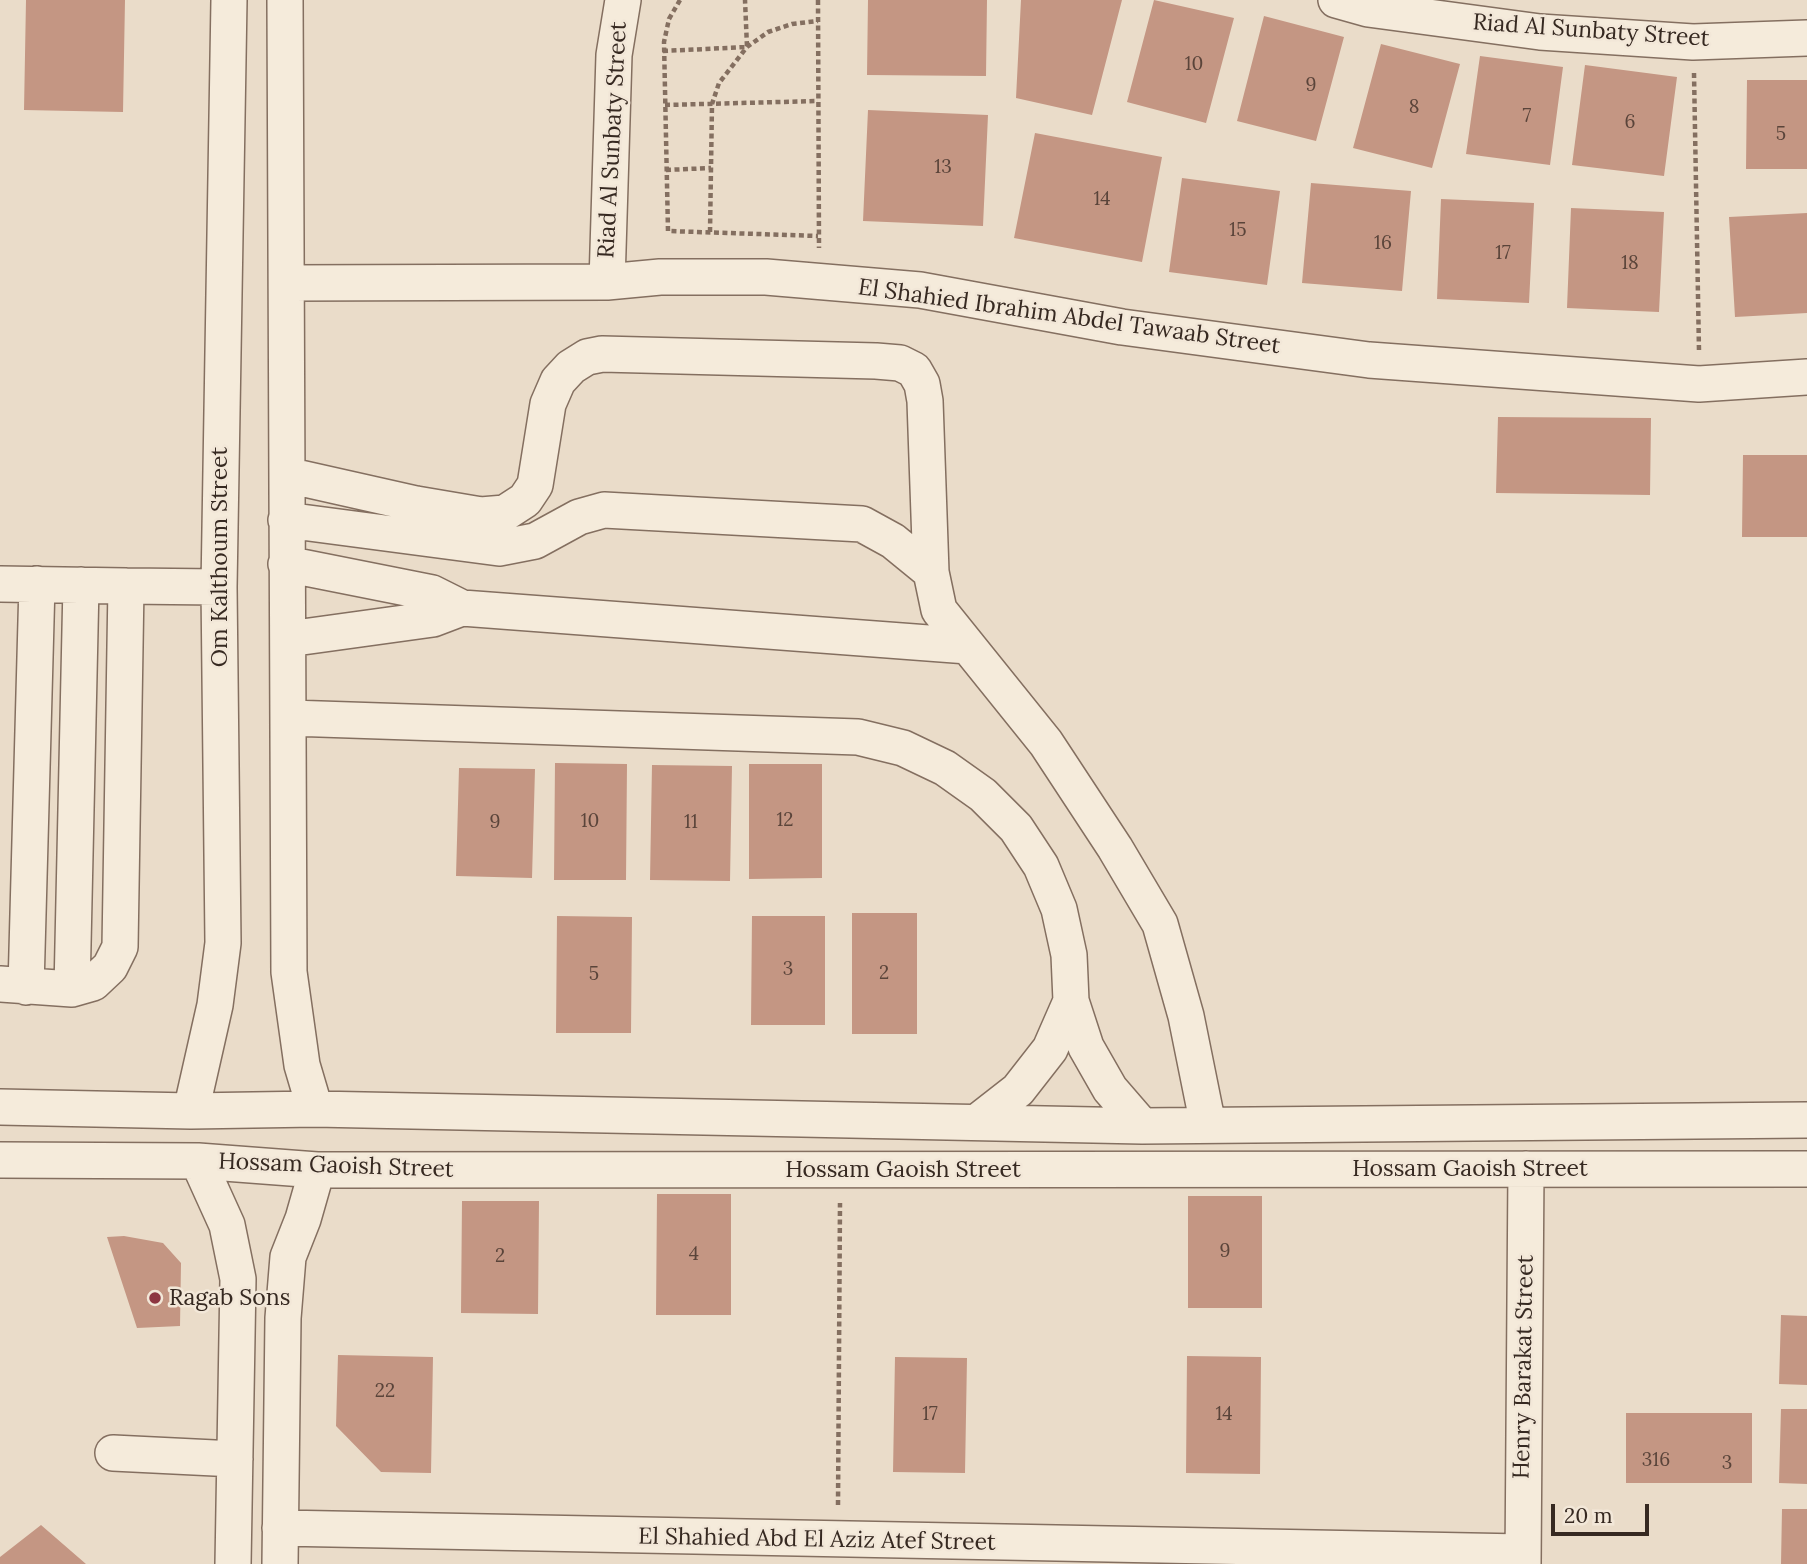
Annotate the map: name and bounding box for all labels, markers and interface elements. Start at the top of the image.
street label: Riad Al Sunbaty Street [1472,9,1710,53]
street label: Riad Al Sunbaty Street [593,21,633,259]
house number: 10 [1185,54,1203,76]
house number: 9 [1306,75,1316,97]
house number: 8 [1409,97,1419,119]
house number: 7 [1523,106,1531,128]
house number: 6 [1625,112,1635,134]
house number: 5 [1776,124,1786,146]
house number: 13 [934,157,952,179]
house number: 14 [1093,189,1111,211]
house number: 15 [1229,220,1247,242]
house number: 16 [1374,233,1392,255]
house number: 17 [1495,243,1511,265]
house number: 18 [1621,253,1639,275]
street label: El Shahied Ibrahim Abdel Tawaab Street [856,274,1282,360]
street label: Om Kalthoum Street [206,447,234,667]
house number: 12 [776,810,794,832]
house number: 10 [581,811,599,833]
house number: 9 [490,812,500,834]
house number: 11 [684,812,698,834]
house number: 3 [783,959,793,981]
house number: 2 [879,963,889,985]
house number: 5 [589,964,599,986]
street label: Hossam Gaoish Street [218,1148,454,1184]
street label: Hossam Gaoish Street [1352,1155,1588,1183]
street label: Hossam Gaoish Street [785,1156,1021,1184]
house number: 9 [1220,1241,1230,1263]
house number: 4 [689,1244,699,1266]
house number: 2 [495,1246,505,1268]
street label: Henry Barakat Street [1508,1255,1540,1479]
place label: Ragab Sons [169,1284,290,1312]
marker: Ragab Sons [147,1290,163,1306]
house number: 22 [375,1381,395,1403]
house number: 17 [922,1404,938,1426]
house number: 14 [1215,1404,1233,1426]
house number: 316 [1642,1450,1670,1472]
house number: 3 [1722,1453,1732,1475]
scale bar [1555,1490,1653,1534]
text: 20 m [1564,1502,1613,1529]
street label: El Shahied Abd El Aziz Atef Street [638,1523,996,1557]

